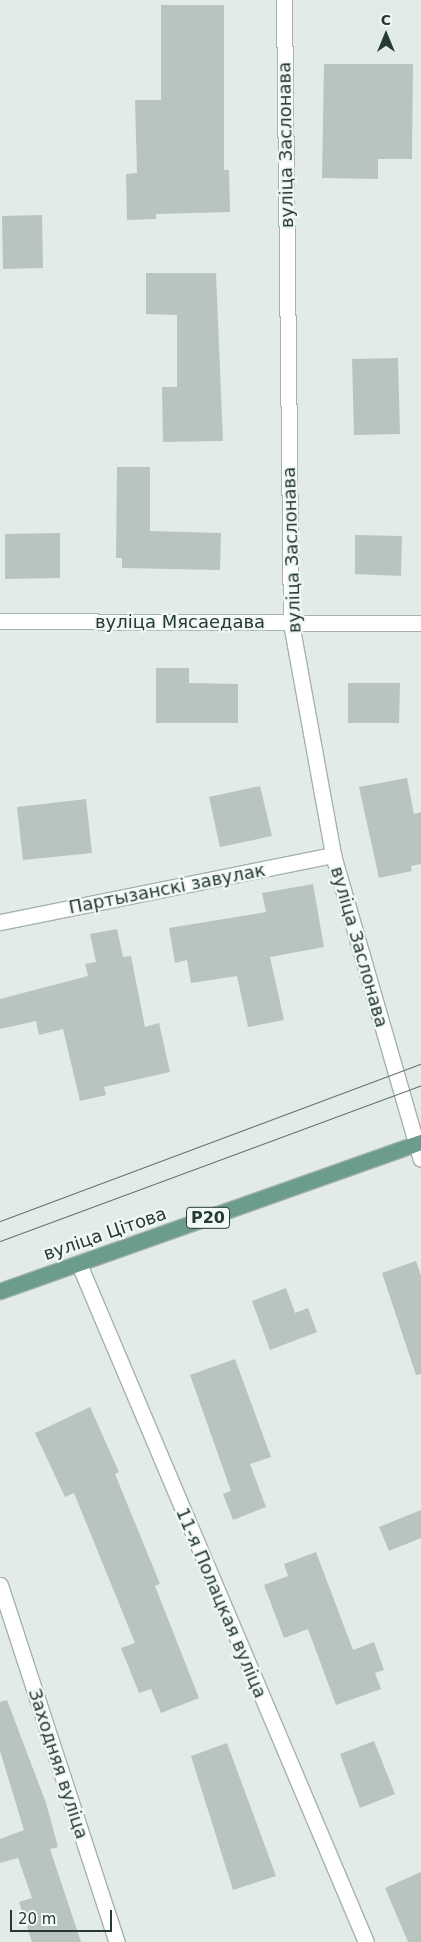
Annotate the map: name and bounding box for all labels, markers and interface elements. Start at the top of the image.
north arrow [361,10,411,60]
text: С [381,12,391,28]
street label: вуліца Заслонава [274,62,298,228]
street label: вуліца Заслонава [278,467,306,633]
street label: вуліца Мясаедава [95,611,265,633]
street label: Партызанскі завулак [67,859,267,919]
street label: вуліца Заслонава [326,864,392,1030]
street label: вуліца Цітова [41,1203,169,1265]
road number: Р20 [186,1204,230,1232]
street label: 11-я Полацкая вуліца [171,1505,271,1701]
street label: Заходняя вуліца [23,1686,93,1842]
scale bar [12,1900,115,1932]
text: 20 m [18,1910,56,1928]

